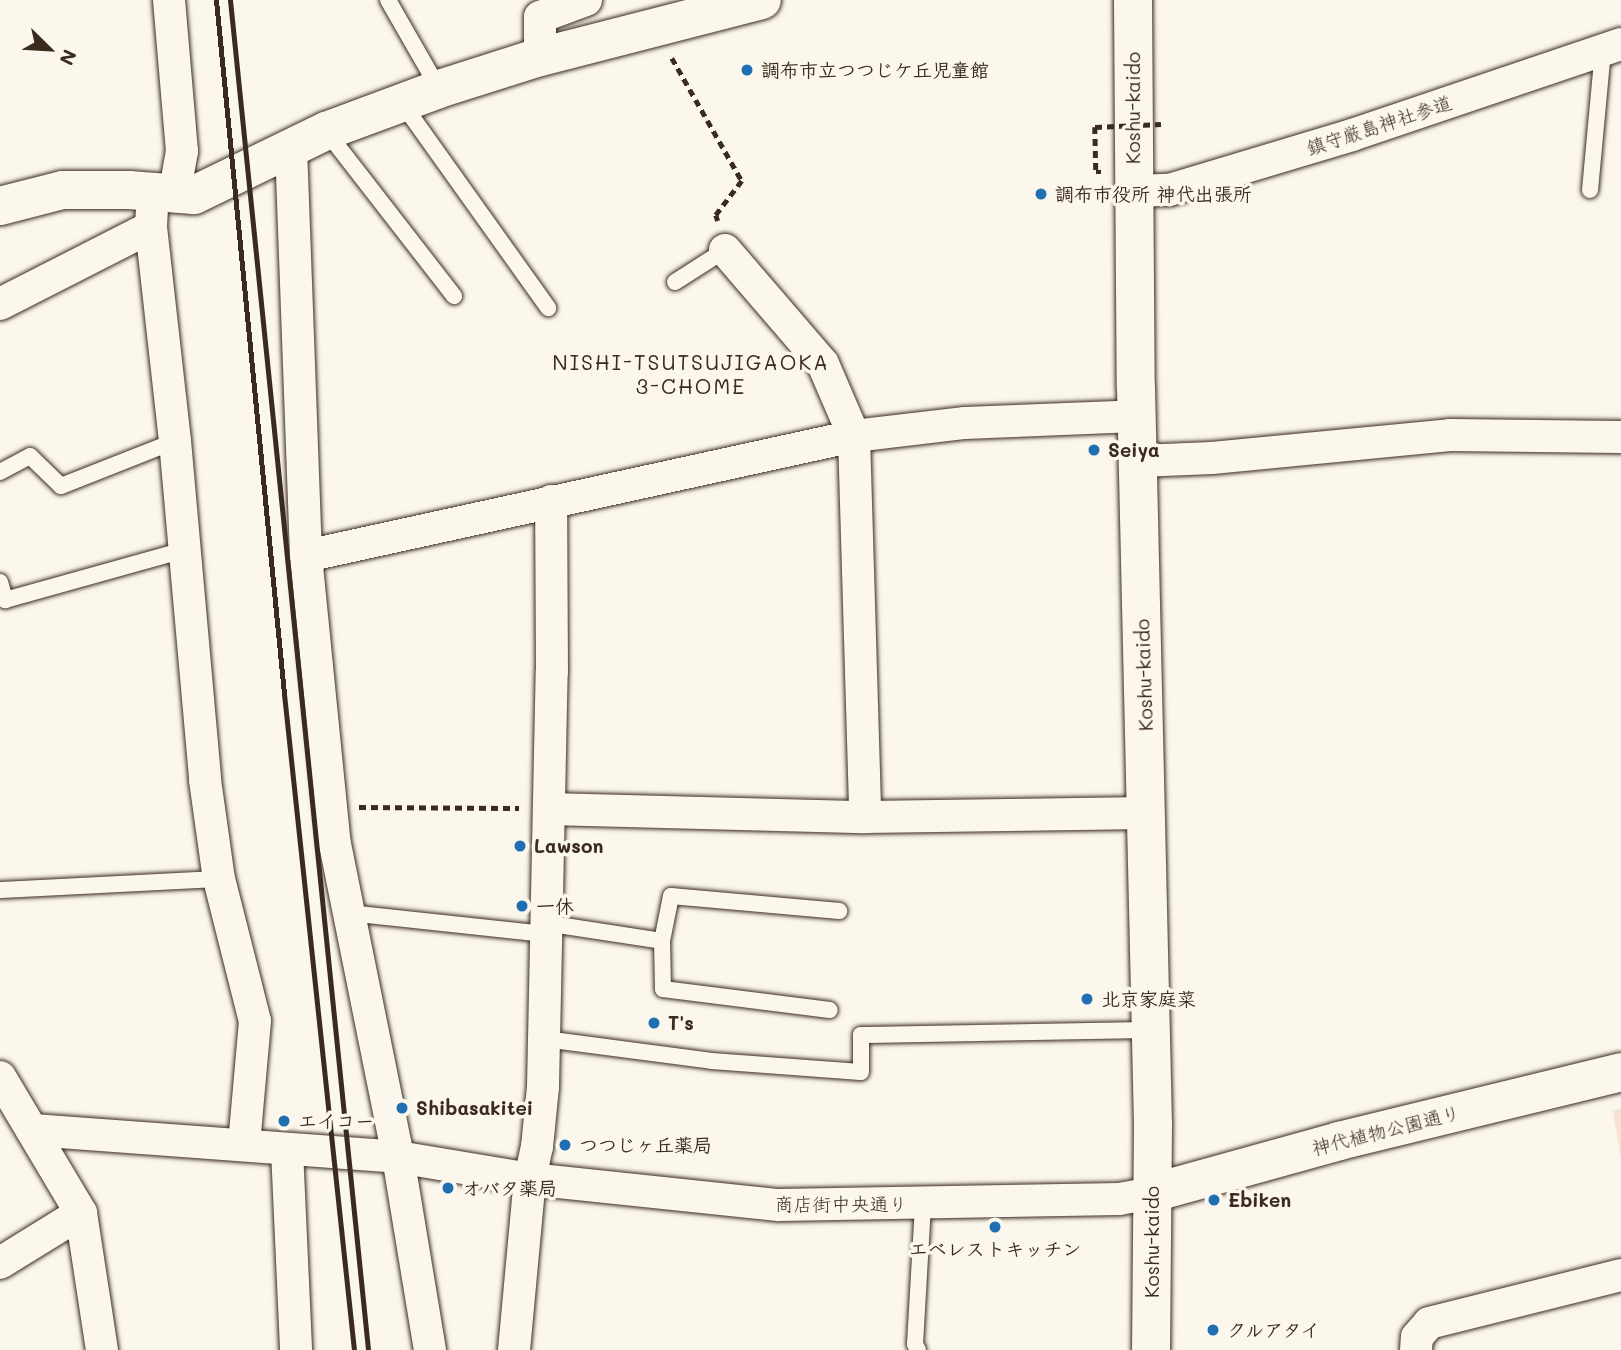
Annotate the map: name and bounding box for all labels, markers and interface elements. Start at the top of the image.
north arrow [14,14,84,84]
text: N [54,46,83,69]
street label: Koshu-kaido [1122,52,1144,164]
place label: 調布市立つつじケ丘児童館 [761,59,989,81]
marker: 調布市立つつじケ丘児童館 [739,62,755,78]
street label: 鎮守厳島神社参道 [1303,91,1455,159]
place label: 調布市役所 神代出張所 [1055,183,1252,205]
marker: 調布市役所 神代出張所 [1033,186,1049,202]
district label: NISHI-TSUTSUJIGAOKA 3-CHOME [555,349,827,399]
place label: Seiya [1108,439,1160,461]
marker: Seiya [1086,442,1102,458]
street label: Koshu-kaido [1131,619,1157,731]
place label: Lawson [534,835,603,857]
marker: Lawson [512,838,528,854]
place label: 一休 [536,895,574,917]
marker: 一休 [514,898,530,914]
place label: 北京家庭菜 [1101,988,1196,1010]
marker: 北京家庭菜 [1079,991,1095,1007]
place label: T's [668,1012,694,1034]
marker: T's [646,1015,662,1031]
place label: Shibasakitei [416,1097,533,1119]
marker: Shibasakitei [394,1100,410,1116]
street label: 神代植物公園通り [1309,1101,1463,1159]
place label: エイコー [298,1110,374,1132]
marker: エイコー [276,1113,292,1129]
place label: つつじヶ丘薬局 [579,1134,712,1156]
marker: つつじヶ丘薬局 [557,1137,573,1153]
place label: オバタ薬局 [462,1177,557,1199]
marker: オバタ薬局 [440,1180,456,1196]
street label: Koshu-kaido [1141,1186,1163,1298]
place label: Ebiken [1228,1189,1291,1211]
marker: Ebiken [1206,1192,1222,1208]
street label: 商店街中央通り [775,1193,907,1215]
marker: エベレストキッチン [987,1219,1003,1235]
place label: エベレストキッチン [910,1238,1080,1260]
place label: クルアタイ [1227,1319,1322,1341]
marker: クルアタイ [1205,1322,1221,1338]

